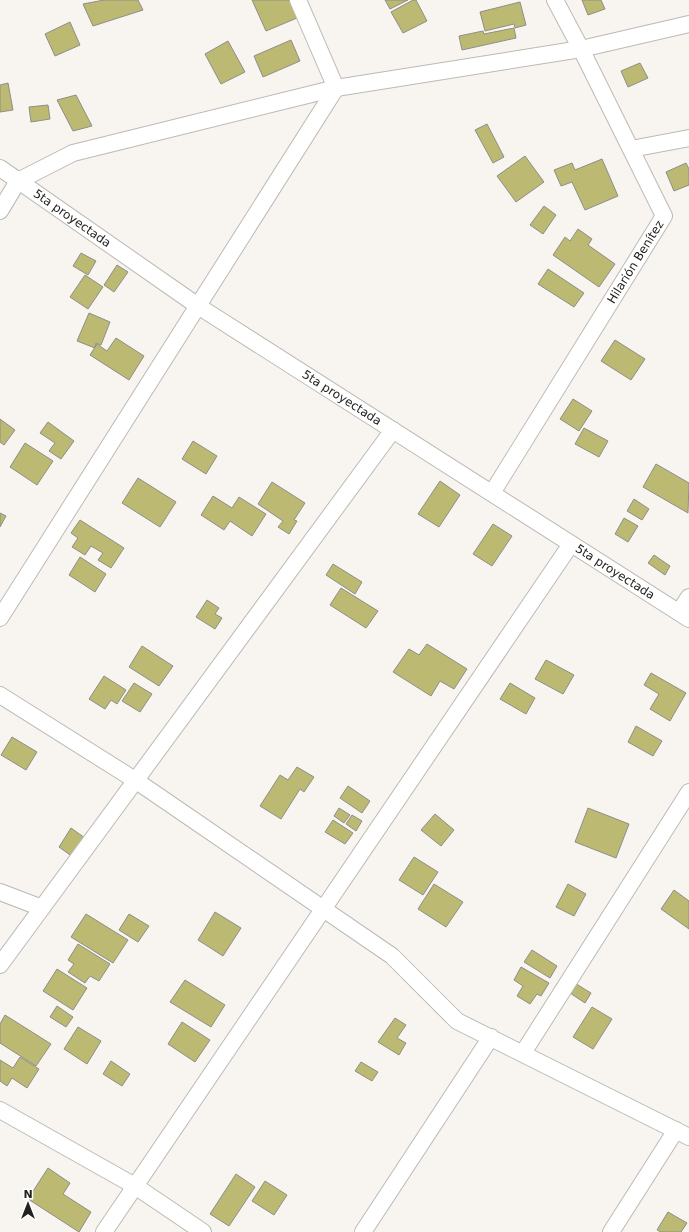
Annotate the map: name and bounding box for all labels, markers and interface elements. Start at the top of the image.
street label: 5ta proyectada [31,186,114,250]
street label: Hilarión Benítez [604,218,667,306]
street label: 5ta proyectada [300,367,384,428]
street label: 5ta proyectada [573,541,657,602]
north arrow [8,1184,48,1224]
text: N [23,1188,33,1201]

